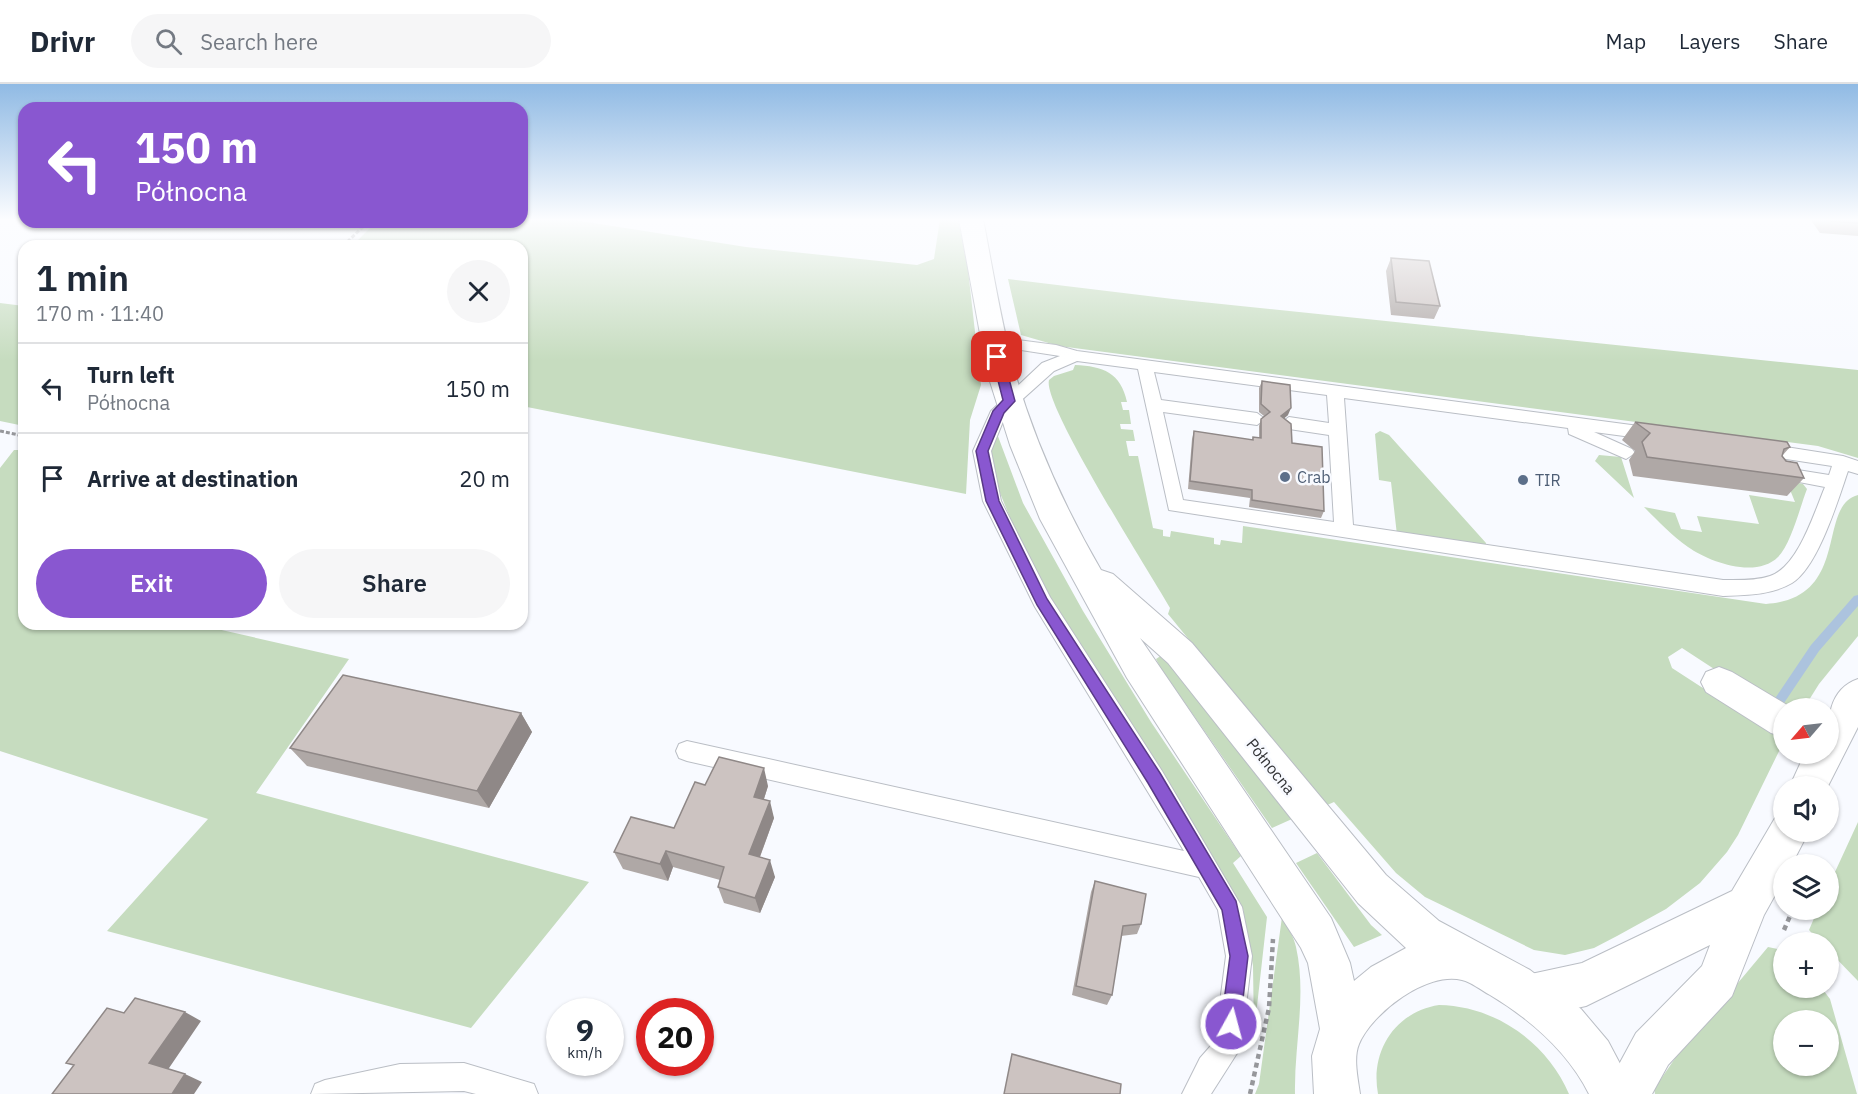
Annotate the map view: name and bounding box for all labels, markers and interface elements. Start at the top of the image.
search box [131,14,551,68]
text: Drivr [30,23,95,60]
icon: search [152,25,185,58]
text: Search here [200,27,318,56]
text: Map [1606,27,1646,55]
text: Layers [1679,27,1741,55]
text: Share [1774,27,1828,55]
text: 150 m [135,120,258,175]
icon: left [36,126,114,204]
text: Północna [135,173,247,208]
text: 1 min [36,254,129,301]
button: close [447,260,510,323]
text: 170 m · 11:40 [36,300,164,327]
pin [971,331,1022,382]
icon: arrive [980,340,1013,373]
text: Turn left [87,360,175,389]
icon: left [36,372,69,405]
text: 150 m [446,374,510,403]
text: Północna [87,389,170,416]
icon: arrive [36,462,69,495]
text: Arrive at destination [87,464,298,493]
text: 20 m [459,464,510,493]
place label: Crab [1297,467,1331,487]
marker: Crab [1278,470,1292,484]
place label: TIR [1535,470,1561,490]
marker: TIR [1516,473,1530,487]
button: Exit [36,549,267,618]
button: Share [279,549,510,618]
north arrow [1773,698,1839,764]
map controls [1773,698,1839,1076]
street label: Północna [1242,734,1300,798]
button: sound [1773,776,1839,842]
button: layers [1773,854,1839,920]
button: + [1773,932,1839,998]
position arrow [1199,992,1263,1056]
speed limit sign: 20 [636,998,714,1076]
text: 9 [576,1010,594,1049]
button: − [1773,1010,1839,1076]
text: km/h [567,1043,603,1062]

